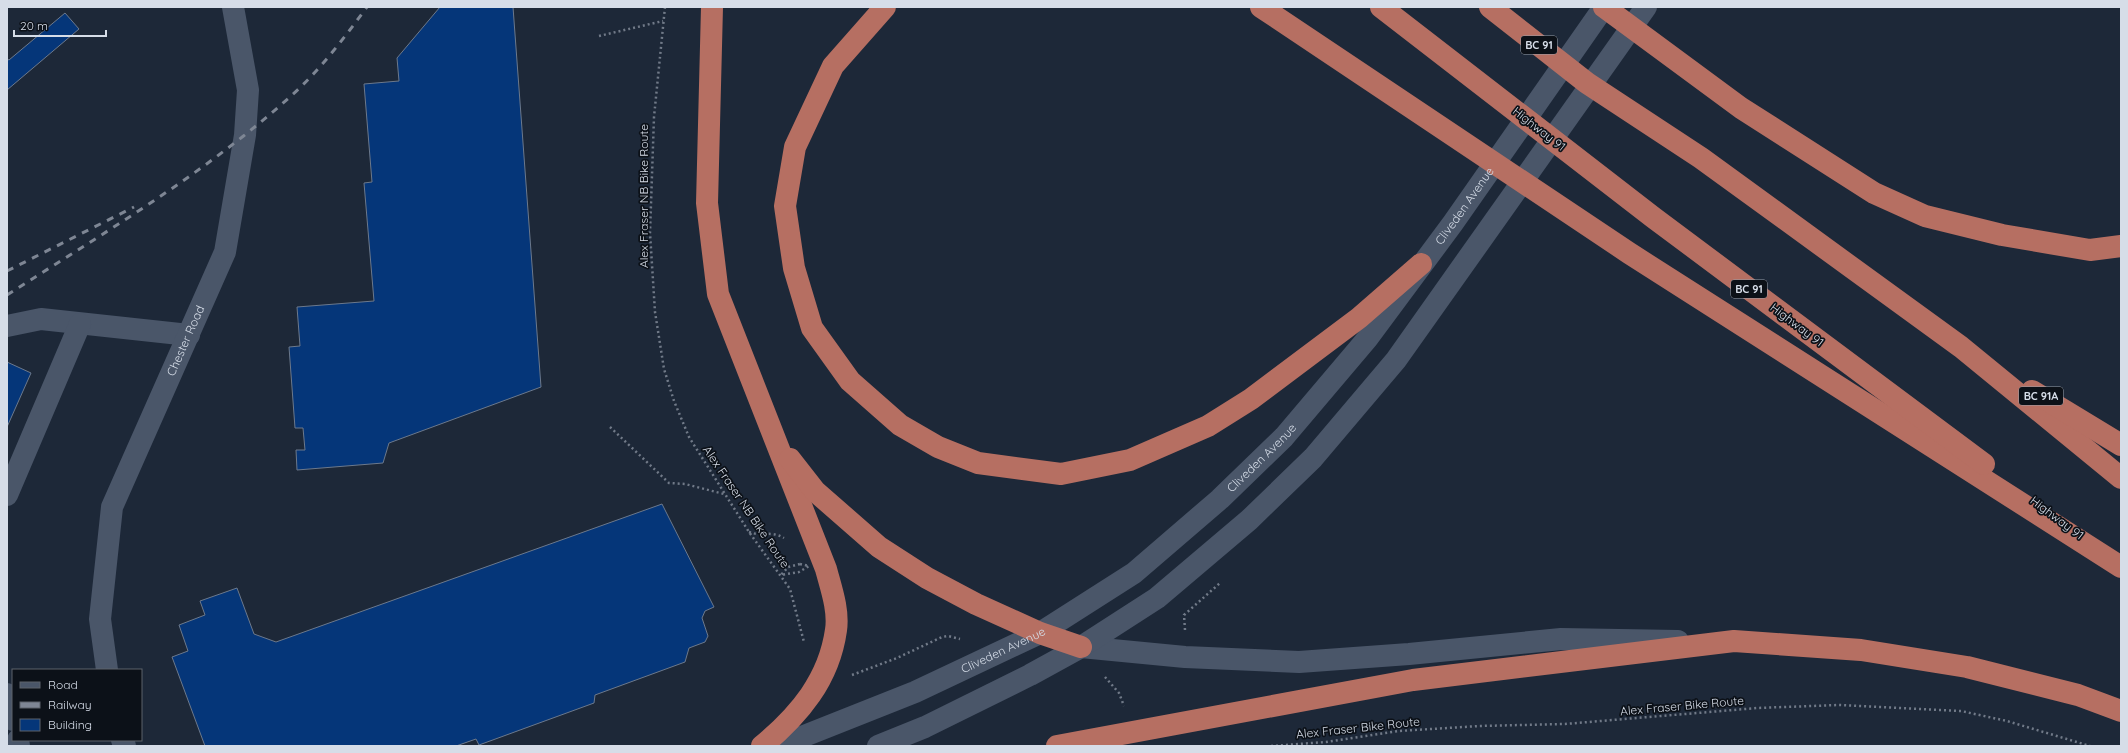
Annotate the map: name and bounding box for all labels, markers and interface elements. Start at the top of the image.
scale bar [14,12,106,38]
text: 20 m [20,18,48,33]
road number: BC 91 [1521,36,1557,54]
street label: Highway 91 [1510,103,1569,154]
street label: Alex Fraser NB Bike Route [636,124,651,268]
street label: Cliveden Avenue [1432,164,1497,247]
road number: BC 91 [1731,280,1767,298]
street label: Highway 91 [1768,300,1827,350]
street label: Chester Road [163,303,207,378]
road number: BC 91A [2019,387,2063,405]
street label: Cliveden Avenue [1224,420,1299,495]
street label: Alex Fraser NB Bike Route [700,443,793,571]
street label: Highway 91 [2028,493,2087,543]
street label: Cliveden Avenue [958,623,1048,676]
legend [12,669,142,741]
text: Road [48,677,78,692]
street label: Alex Fraser Bike Route [1619,693,1745,718]
text: Railway [48,697,92,712]
street label: Alex Fraser Bike Route [1295,714,1421,741]
text: Building [48,717,92,732]

